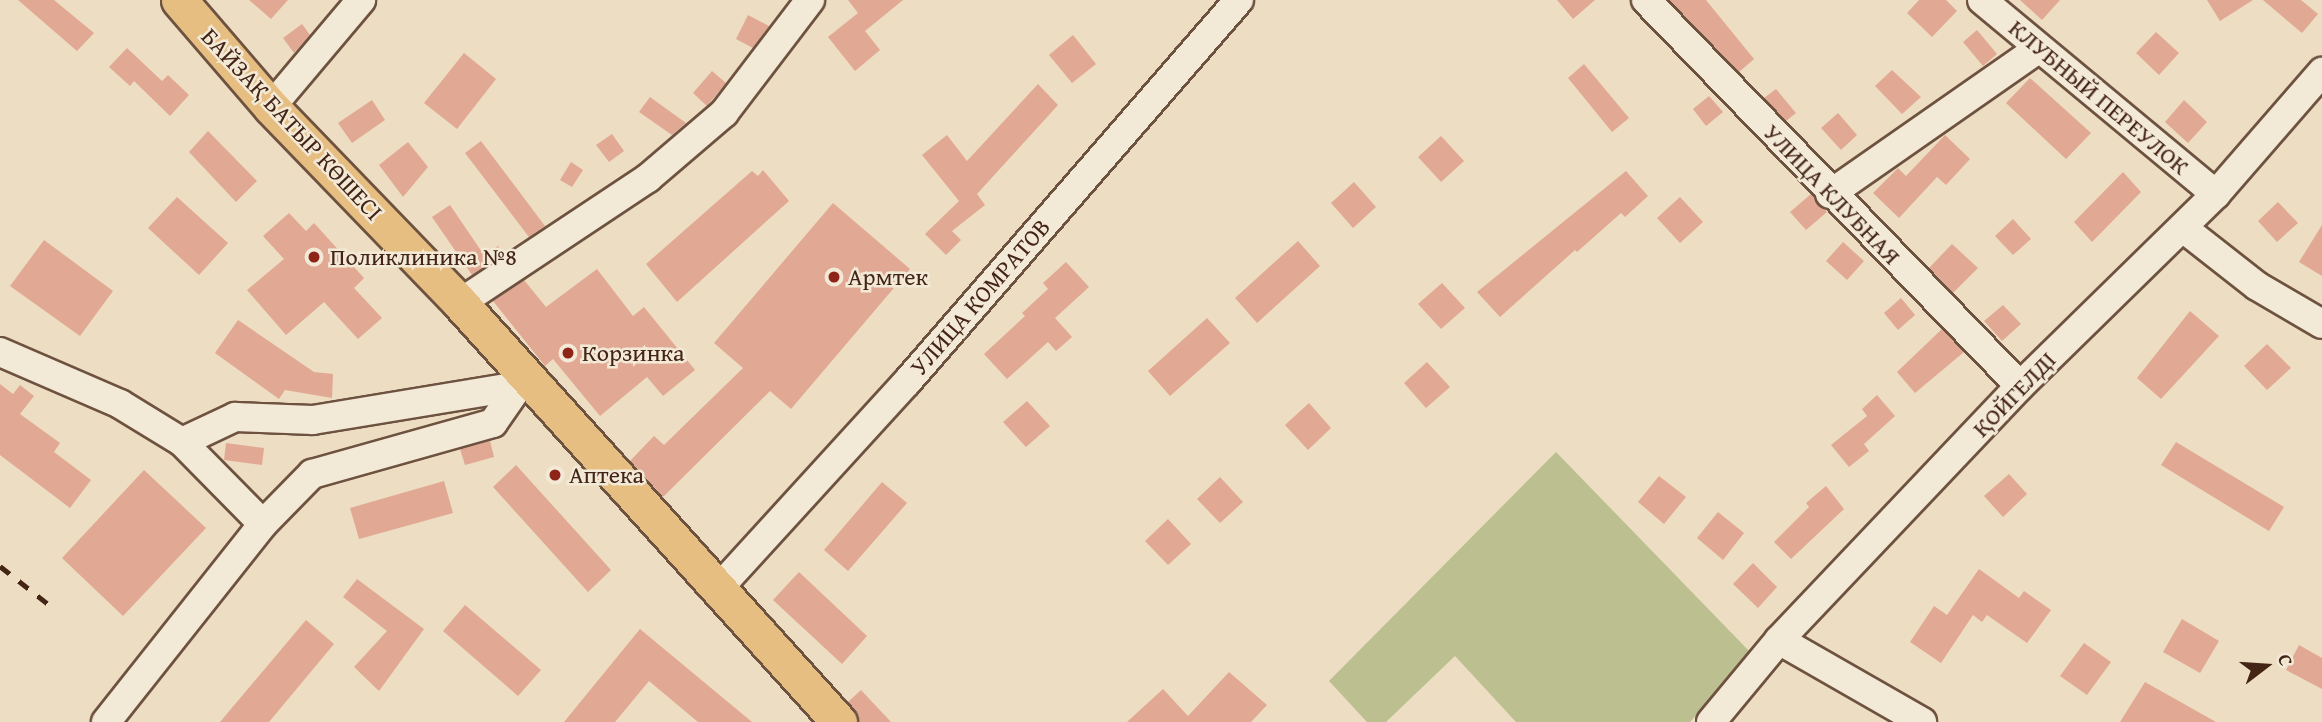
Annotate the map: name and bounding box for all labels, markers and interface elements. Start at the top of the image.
street label: КЛУБНЫЙ ПЕРЕУЛОК [2003,13,2195,181]
street label: БАЙЗАҚ БАТЫР КӨШЕСІ [196,22,388,226]
street label: УЛИЦА КЛУБНАЯ [1758,118,1906,270]
street label: УЛИЦА КОМРАТОВ [904,213,1056,381]
place label: Поликлиника №8 [330,243,517,271]
marker: Поликлиника №8 [304,247,324,267]
place label: Армтек [848,263,928,291]
marker: Армтек [826,269,842,285]
place label: Корзинка [582,339,685,367]
marker: Корзинка [560,345,576,361]
street label: ҚОЙГЕЛДІ [1966,345,2062,443]
place label: Аптека [569,461,644,489]
marker: Аптека [547,467,563,483]
north arrow [2231,631,2301,701]
text: С [2271,651,2301,669]

